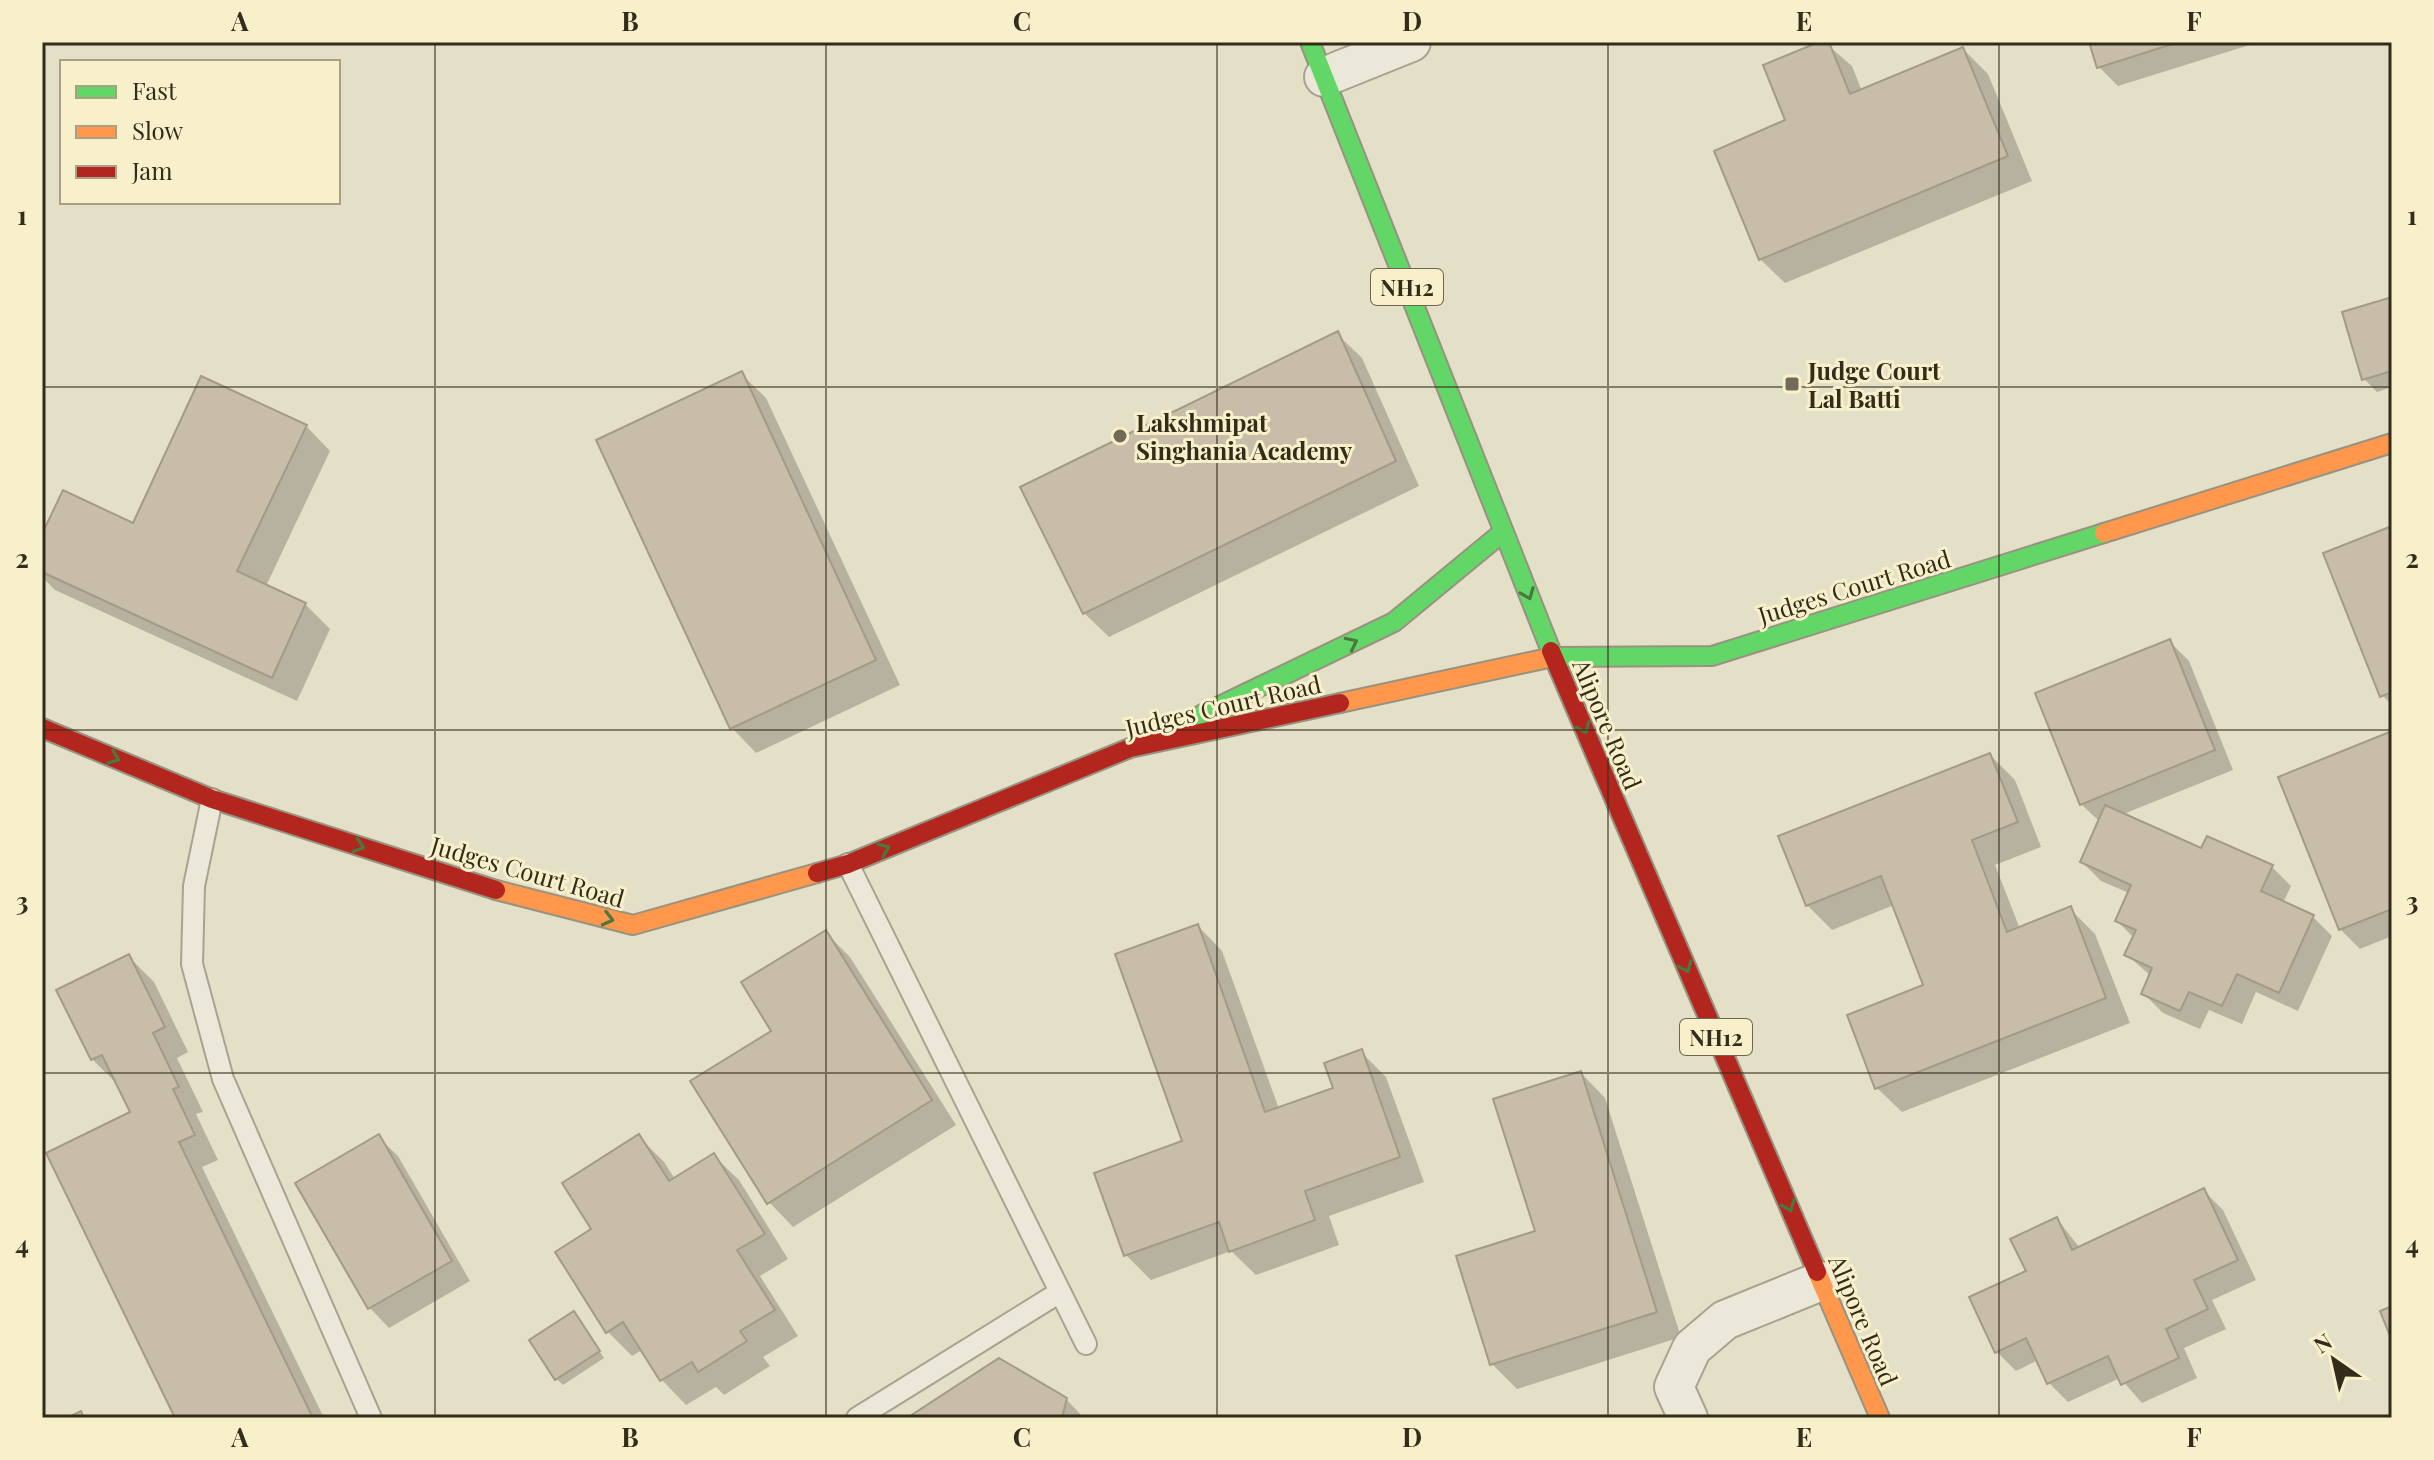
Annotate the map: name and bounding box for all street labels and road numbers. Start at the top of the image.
road number: NH12 [1371,269,1443,305]
street label: Judges Court Road [1753,542,1954,631]
street label: Alipore Road [1566,653,1650,794]
street label: Judges Court Road [1121,667,1324,743]
street label: Judges Court Road [427,828,628,914]
road number: NH12 [1680,1019,1752,1055]
street label: Alipore Road [1822,1249,1906,1390]

